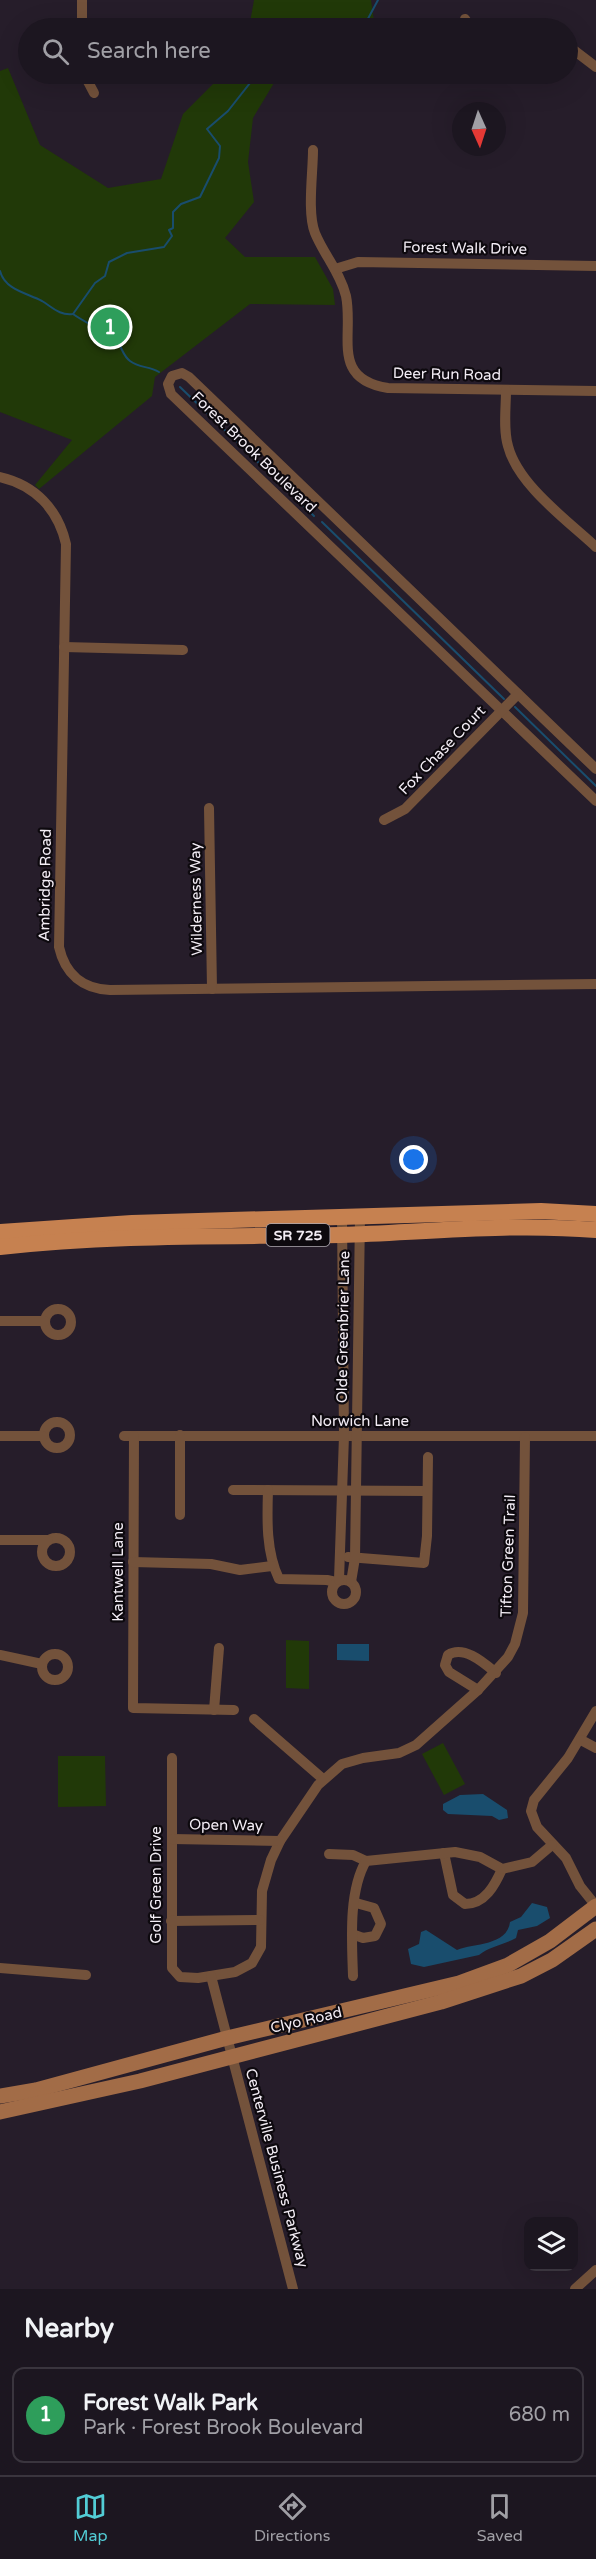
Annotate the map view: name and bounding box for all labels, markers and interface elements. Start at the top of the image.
search box [18,18,578,84]
icon: search [39,35,72,68]
text: Search here [87,38,211,64]
north arrow [452,102,506,156]
street label: Forest Walk Drive [403,238,527,258]
pin: 1 [90,304,130,350]
street label: Deer Run Road [393,364,501,384]
street label: Forest Brook Boulevard [188,388,320,516]
street label: Fox Chase Court [395,701,489,798]
street label: Ambridge Road [35,828,55,942]
street label: Wilderness Way [186,842,206,956]
your location [399,1145,428,1174]
road number: SR 725 [266,1224,330,1246]
street label: Olde Greenbrier Lane [333,1251,353,1403]
street label: Norwich Lane [311,1412,409,1430]
street label: Tifton Green Trail [497,1494,519,1618]
street label: Kantwell Lane [109,1522,127,1622]
street label: Open Way [189,1815,263,1835]
street label: Golf Green Drive [147,1826,165,1944]
street label: Clyo Road [268,2003,344,2037]
street label: Centerville Business Parkway [242,2066,312,2270]
map controls [524,2217,578,2271]
button: layers [524,2217,578,2271]
text: Nearby [24,2313,114,2344]
text: Forest Walk Park [83,2390,258,2416]
text: 1 [39,2403,52,2427]
text: 680 m [509,2403,570,2427]
text: Park · Forest Brook Boulevard [83,2416,363,2440]
tab: Map [73,2490,108,2546]
tab: Directions [254,2490,330,2546]
tab: Saved [477,2490,523,2546]

